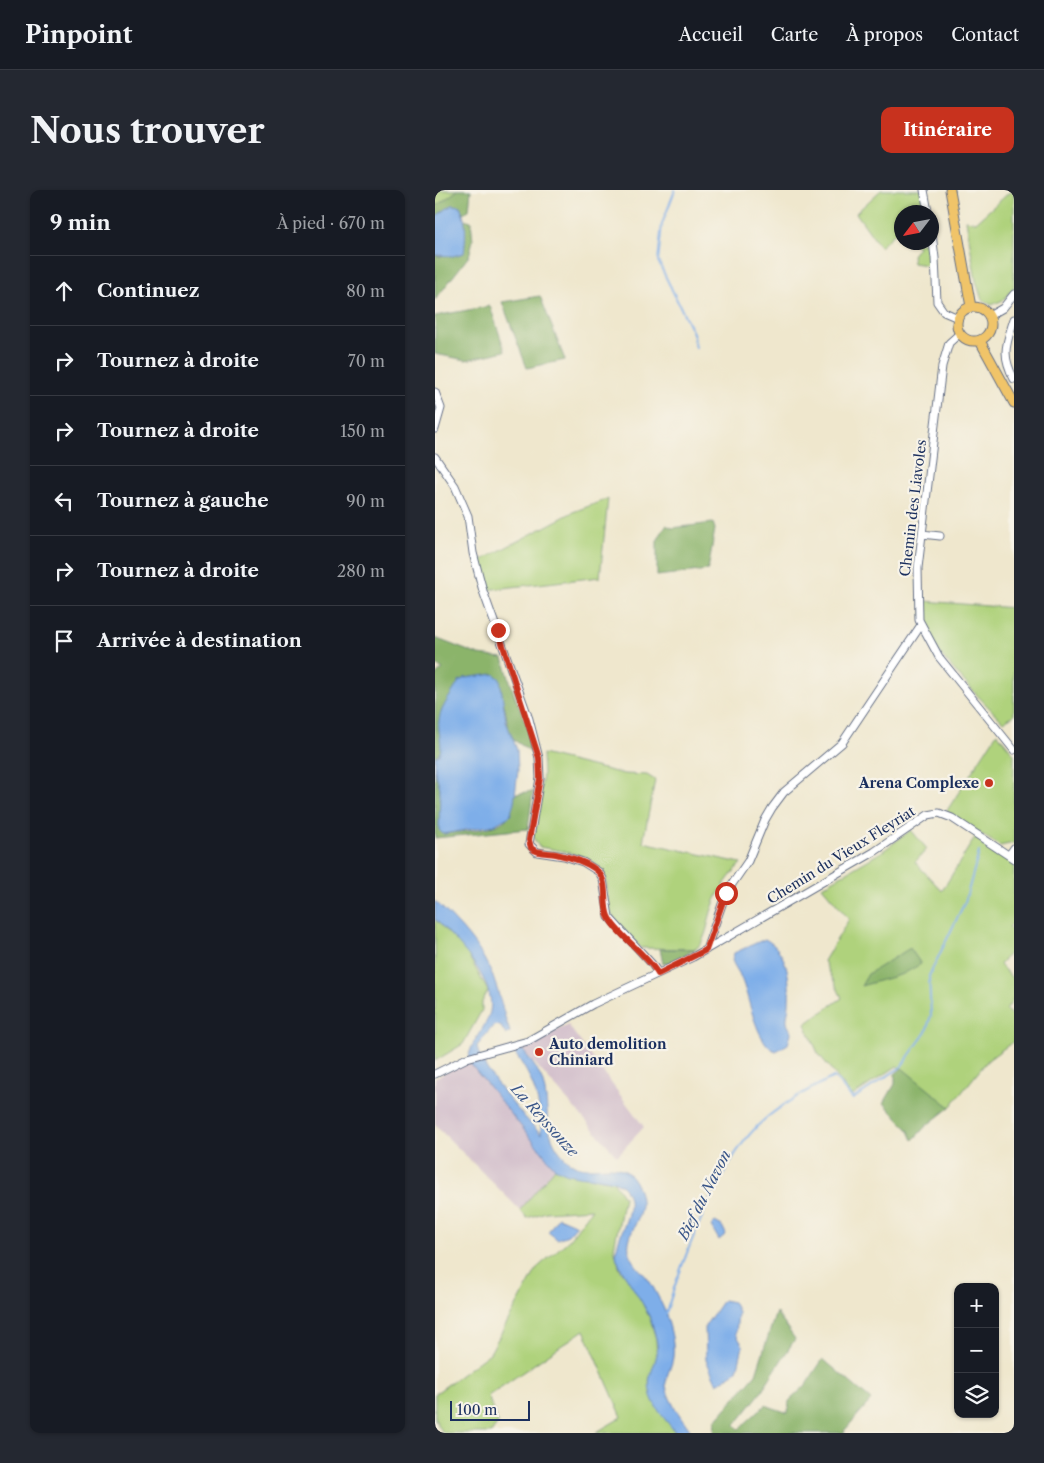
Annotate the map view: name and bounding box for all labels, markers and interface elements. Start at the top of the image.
text: Pinpoint [25,20,132,49]
text: Accueil [679,24,743,46]
text: Carte [771,24,818,46]
text: À propos [846,24,923,46]
text: Contact [951,24,1019,46]
button: Itinéraire [881,107,1014,153]
text: Nous trouver [30,109,265,152]
north arrow [894,205,939,250]
text: 9 min [50,210,111,235]
text: À pied · 670 m [277,213,385,233]
icon: ahead [50,277,78,305]
text: Continuez [97,279,199,302]
text: 80 m [346,281,385,301]
icon: right [50,347,78,375]
text: Tournez à droite [97,349,259,372]
text: 70 m [348,351,385,371]
icon: right [50,417,78,445]
text: Tournez à droite [97,419,259,442]
text: 150 m [340,421,385,441]
street label: Chemin des Liavoles [896,439,930,577]
icon: left [50,487,78,515]
text: Tournez à gauche [97,489,269,512]
text: 90 m [346,491,385,511]
icon: right [50,557,78,585]
text: Tournez à droite [97,559,259,582]
text: 280 m [337,561,385,581]
route end [487,619,510,642]
icon: arrive [50,627,78,655]
text: Arrivée à destination [97,629,302,652]
place label: Arena Complexe [858,774,979,792]
marker: Arena Complexe [983,777,995,789]
street label: Chemin du Vieux Fleyriat [764,802,918,908]
route start [715,882,738,905]
place label: Auto demolition Chiniard [548,1035,667,1069]
marker: Auto demolition Chiniard [533,1046,545,1058]
water label: La Reyssouze [507,1079,583,1161]
water label: Bief du Navon [673,1147,735,1244]
map controls [954,1283,999,1418]
button: + [954,1283,999,1328]
button: − [954,1328,999,1373]
button: layers [954,1373,999,1418]
scale bar [450,1398,530,1421]
text: 100 m [457,1401,497,1419]

